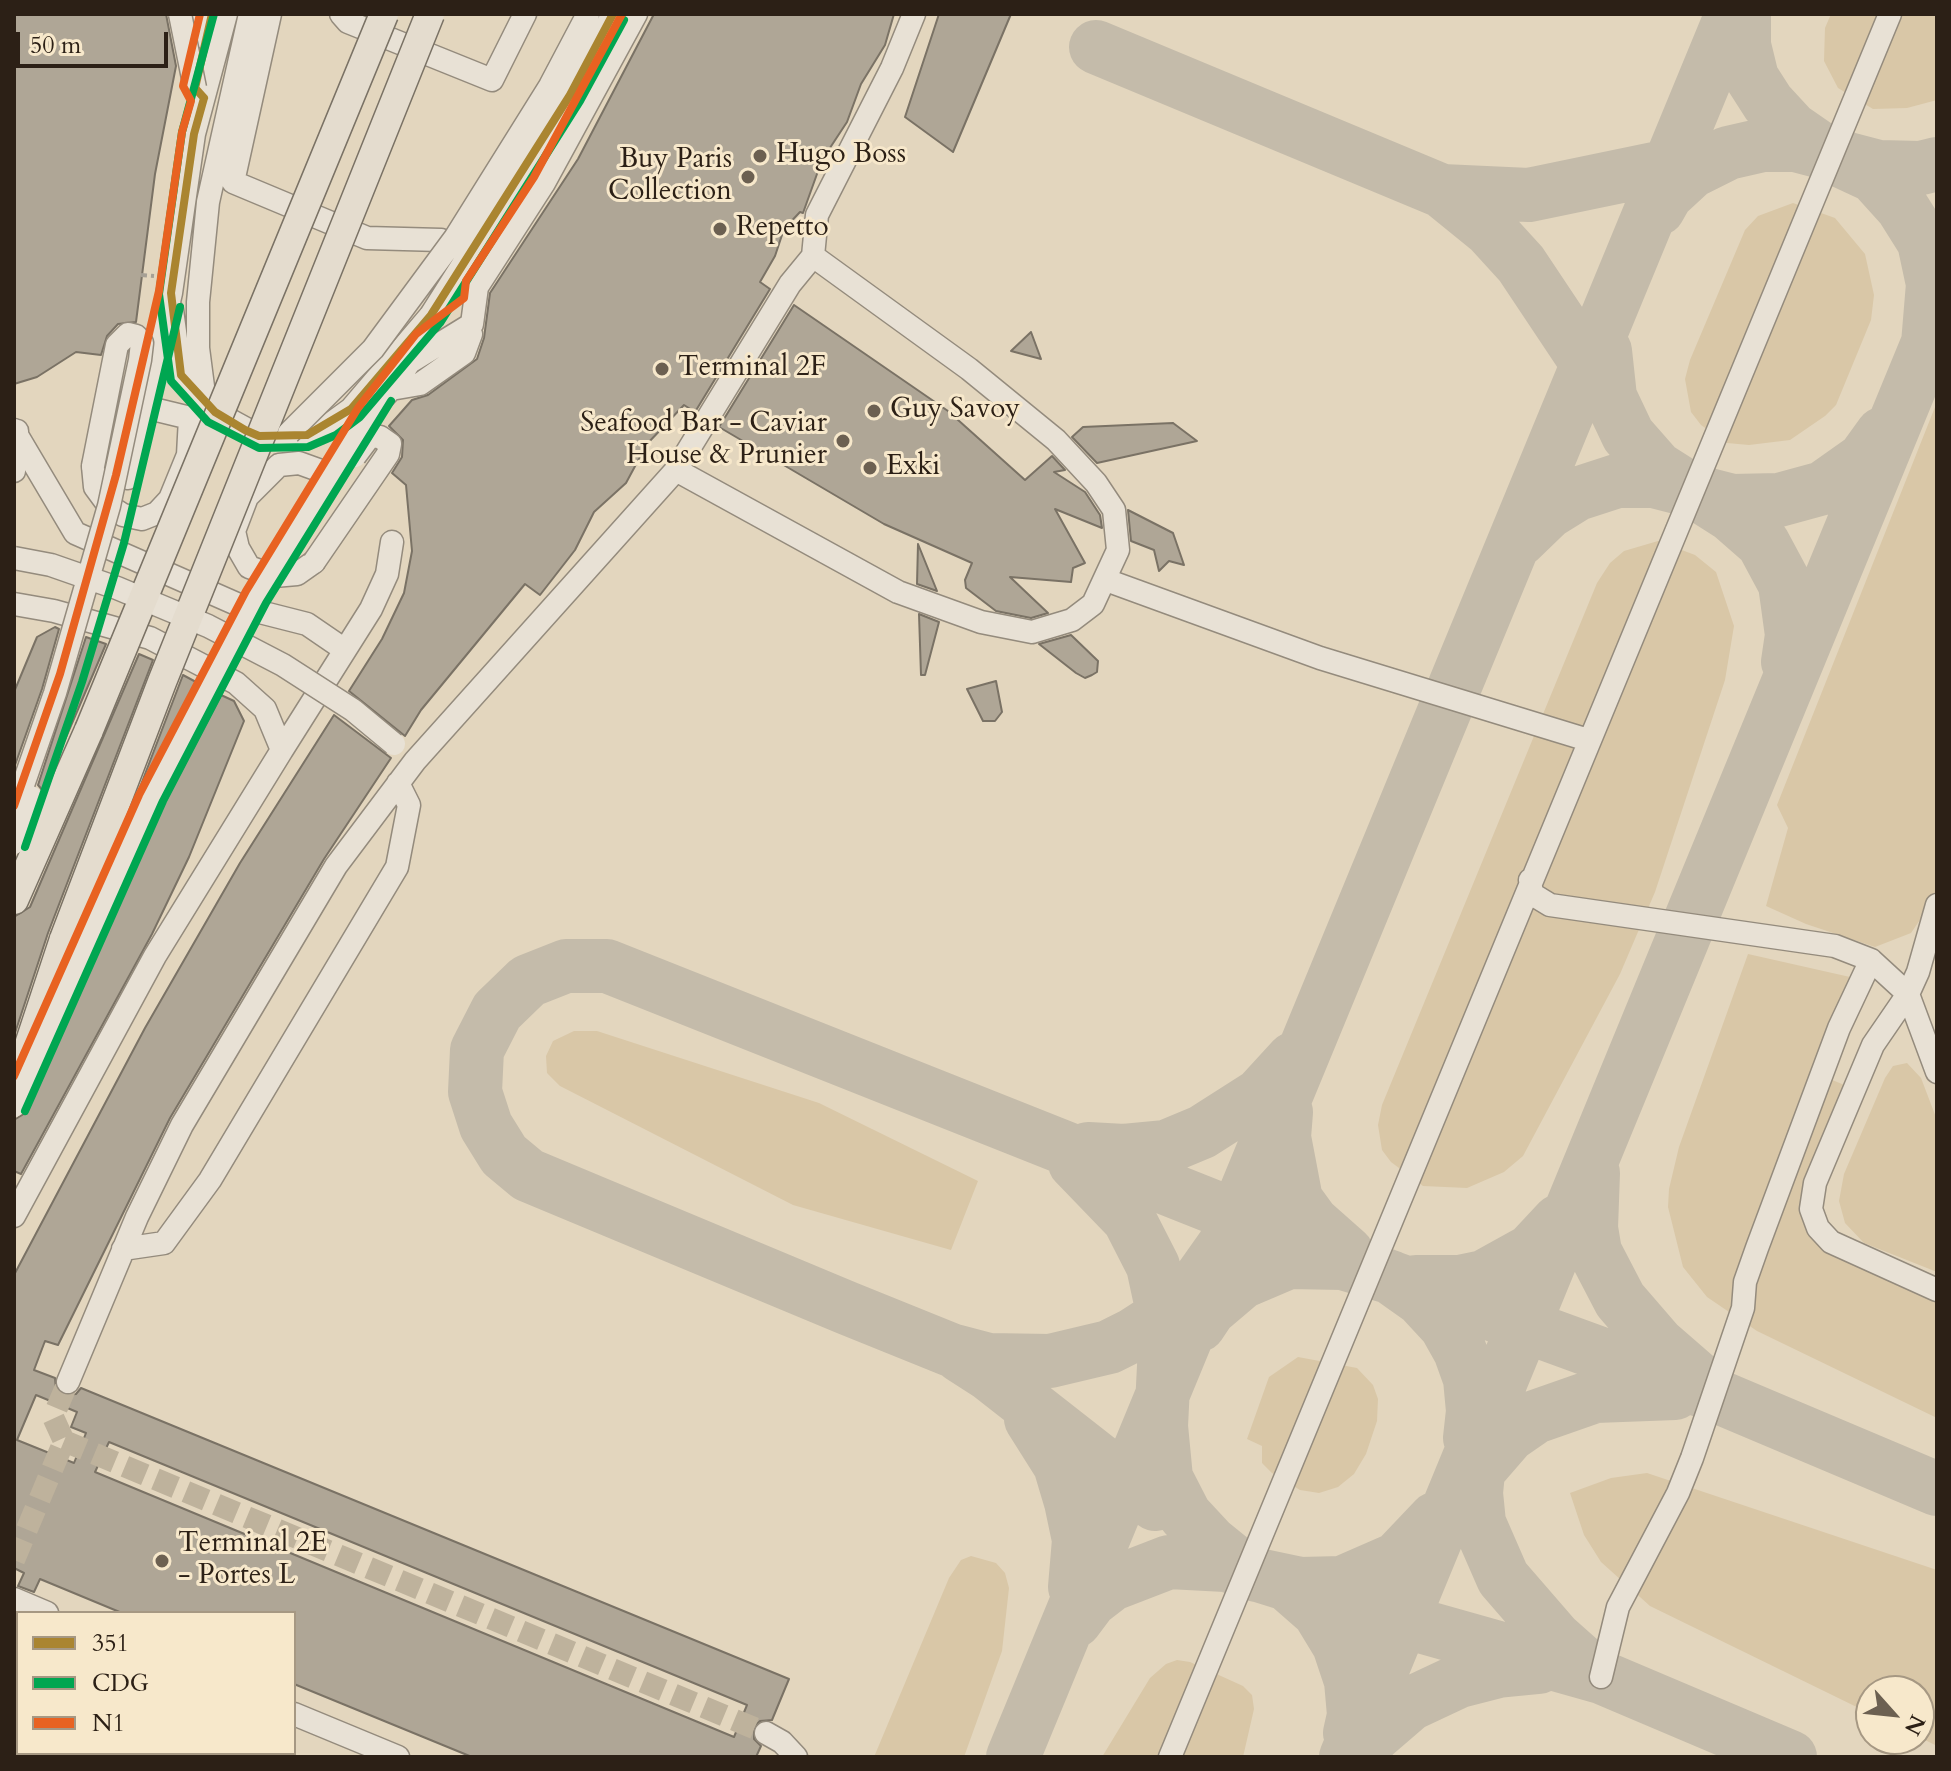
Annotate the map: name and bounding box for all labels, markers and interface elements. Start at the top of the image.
scale bar [20,16,172,66]
text: 50 m [30,29,81,62]
place label: Hugo Boss [776,139,906,173]
place label: Buy Paris Collection [608,144,732,210]
marker: Hugo Boss [751,147,769,165]
marker: Buy Paris Collection [739,168,757,186]
place label: Repetto [736,212,829,246]
marker: Repetto [711,220,729,238]
place label: Terminal 2F [678,352,826,386]
marker: Terminal 2F [653,360,671,378]
place label: Guy Savoy [890,394,1020,428]
marker: Guy Savoy [865,402,883,420]
place label: Seafood Bar - Caviar House & Prunier [580,408,827,474]
marker: Seafood Bar - Caviar House & Prunier [834,432,852,450]
place label: Exki [886,451,940,485]
marker: Exki [861,459,879,477]
place label: Terminal 2E - Portes L [178,1528,327,1594]
marker: Terminal 2E - Portes L [153,1552,171,1570]
legend [16,1611,296,1755]
text: 351 [92,1627,129,1660]
text: CDG [92,1667,149,1700]
north arrow [1855,1675,1935,1755]
text: N1 [92,1707,125,1740]
text: N [1897,1710,1932,1740]

